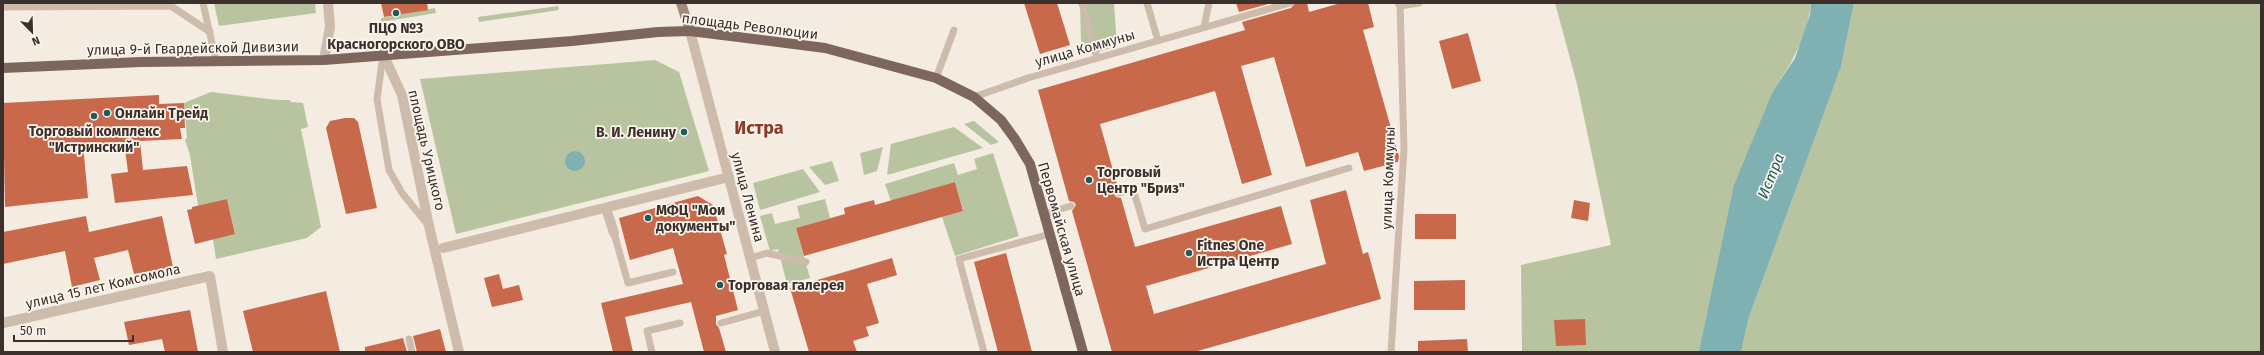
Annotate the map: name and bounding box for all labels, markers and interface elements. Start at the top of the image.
marker: ПЦО №3 Красногорского ОВО [391,8,401,18]
street label: площадь Революции [681,10,819,43]
north arrow [12,12,52,52]
place label: ПЦО №3 Красногорского ОВО [327,20,465,53]
street label: улица Коммуны [1033,26,1137,71]
text: N [30,33,42,48]
street label: улица 9-й Гвардейской Дивизии [87,38,299,59]
street label: площадь Урицкого [404,88,449,212]
place label: Онлайн Трейд [115,105,208,122]
marker: Онлайн Трейд [102,108,112,118]
marker: Торговый комплекс "Истринский" [89,111,99,121]
district label: Истра [734,117,784,139]
place label: Торговый комплекс "Истринский" [29,123,159,156]
place label: В. И. Ленину [596,124,677,141]
street label: улица Коммуны [1378,126,1399,230]
marker: В. И. Ленину [679,127,689,137]
street label: улица Ленина [727,150,768,244]
water label: Истра [1754,151,1788,201]
street label: Первомайская улица [1034,160,1089,298]
place label: Торговый Центр "Бриз" [1097,164,1185,197]
marker: Торговый Центр "Бриз" [1084,175,1094,185]
place label: МФЦ "Мои документы" [656,202,735,235]
marker: МФЦ "Мои документы" [643,213,653,223]
place label: Fitnes One Истра Центр [1197,237,1279,270]
marker: Fitnes One Истра Центр [1184,248,1194,258]
street label: улица 15 лет Комсомола [24,260,182,313]
place label: Торговая галерея [728,277,844,294]
marker: Торговая галерея [715,280,725,290]
scale bar [14,317,133,343]
text: 50 m [20,324,46,338]

